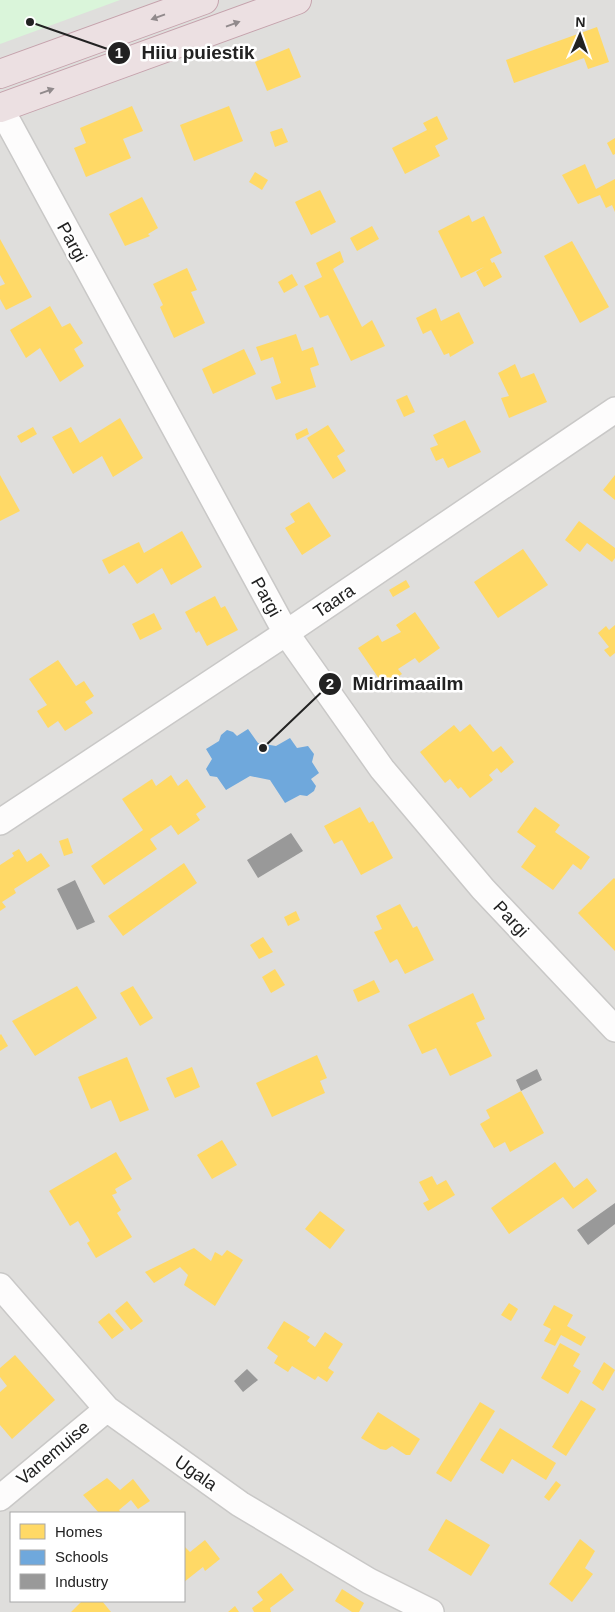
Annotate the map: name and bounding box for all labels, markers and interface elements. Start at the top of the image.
north arrow [555,10,605,60]
one-way arrow [150,13,165,21]
text: N [575,14,586,30]
one-way arrow [225,20,240,27]
callout: Hiiu puiestik [107,36,265,70]
text: Hiiu puiestik [142,42,255,63]
text: 1 [115,44,123,61]
one-way arrow [40,87,55,95]
street label: Pargi [53,219,91,265]
street label: Pargi [247,574,285,620]
street label: Taara [310,580,359,622]
callout: Midrimaailm [317,667,473,701]
text: Midrimaailm [353,673,463,694]
text: 2 [326,675,334,692]
street label: Pargi [489,897,533,941]
street label: Vanemuise [13,1417,93,1489]
street label: Ugala [171,1451,222,1495]
legend [10,1512,185,1602]
text: Homes [55,1523,103,1540]
text: Schools [55,1548,108,1565]
text: Industry [55,1573,109,1590]

